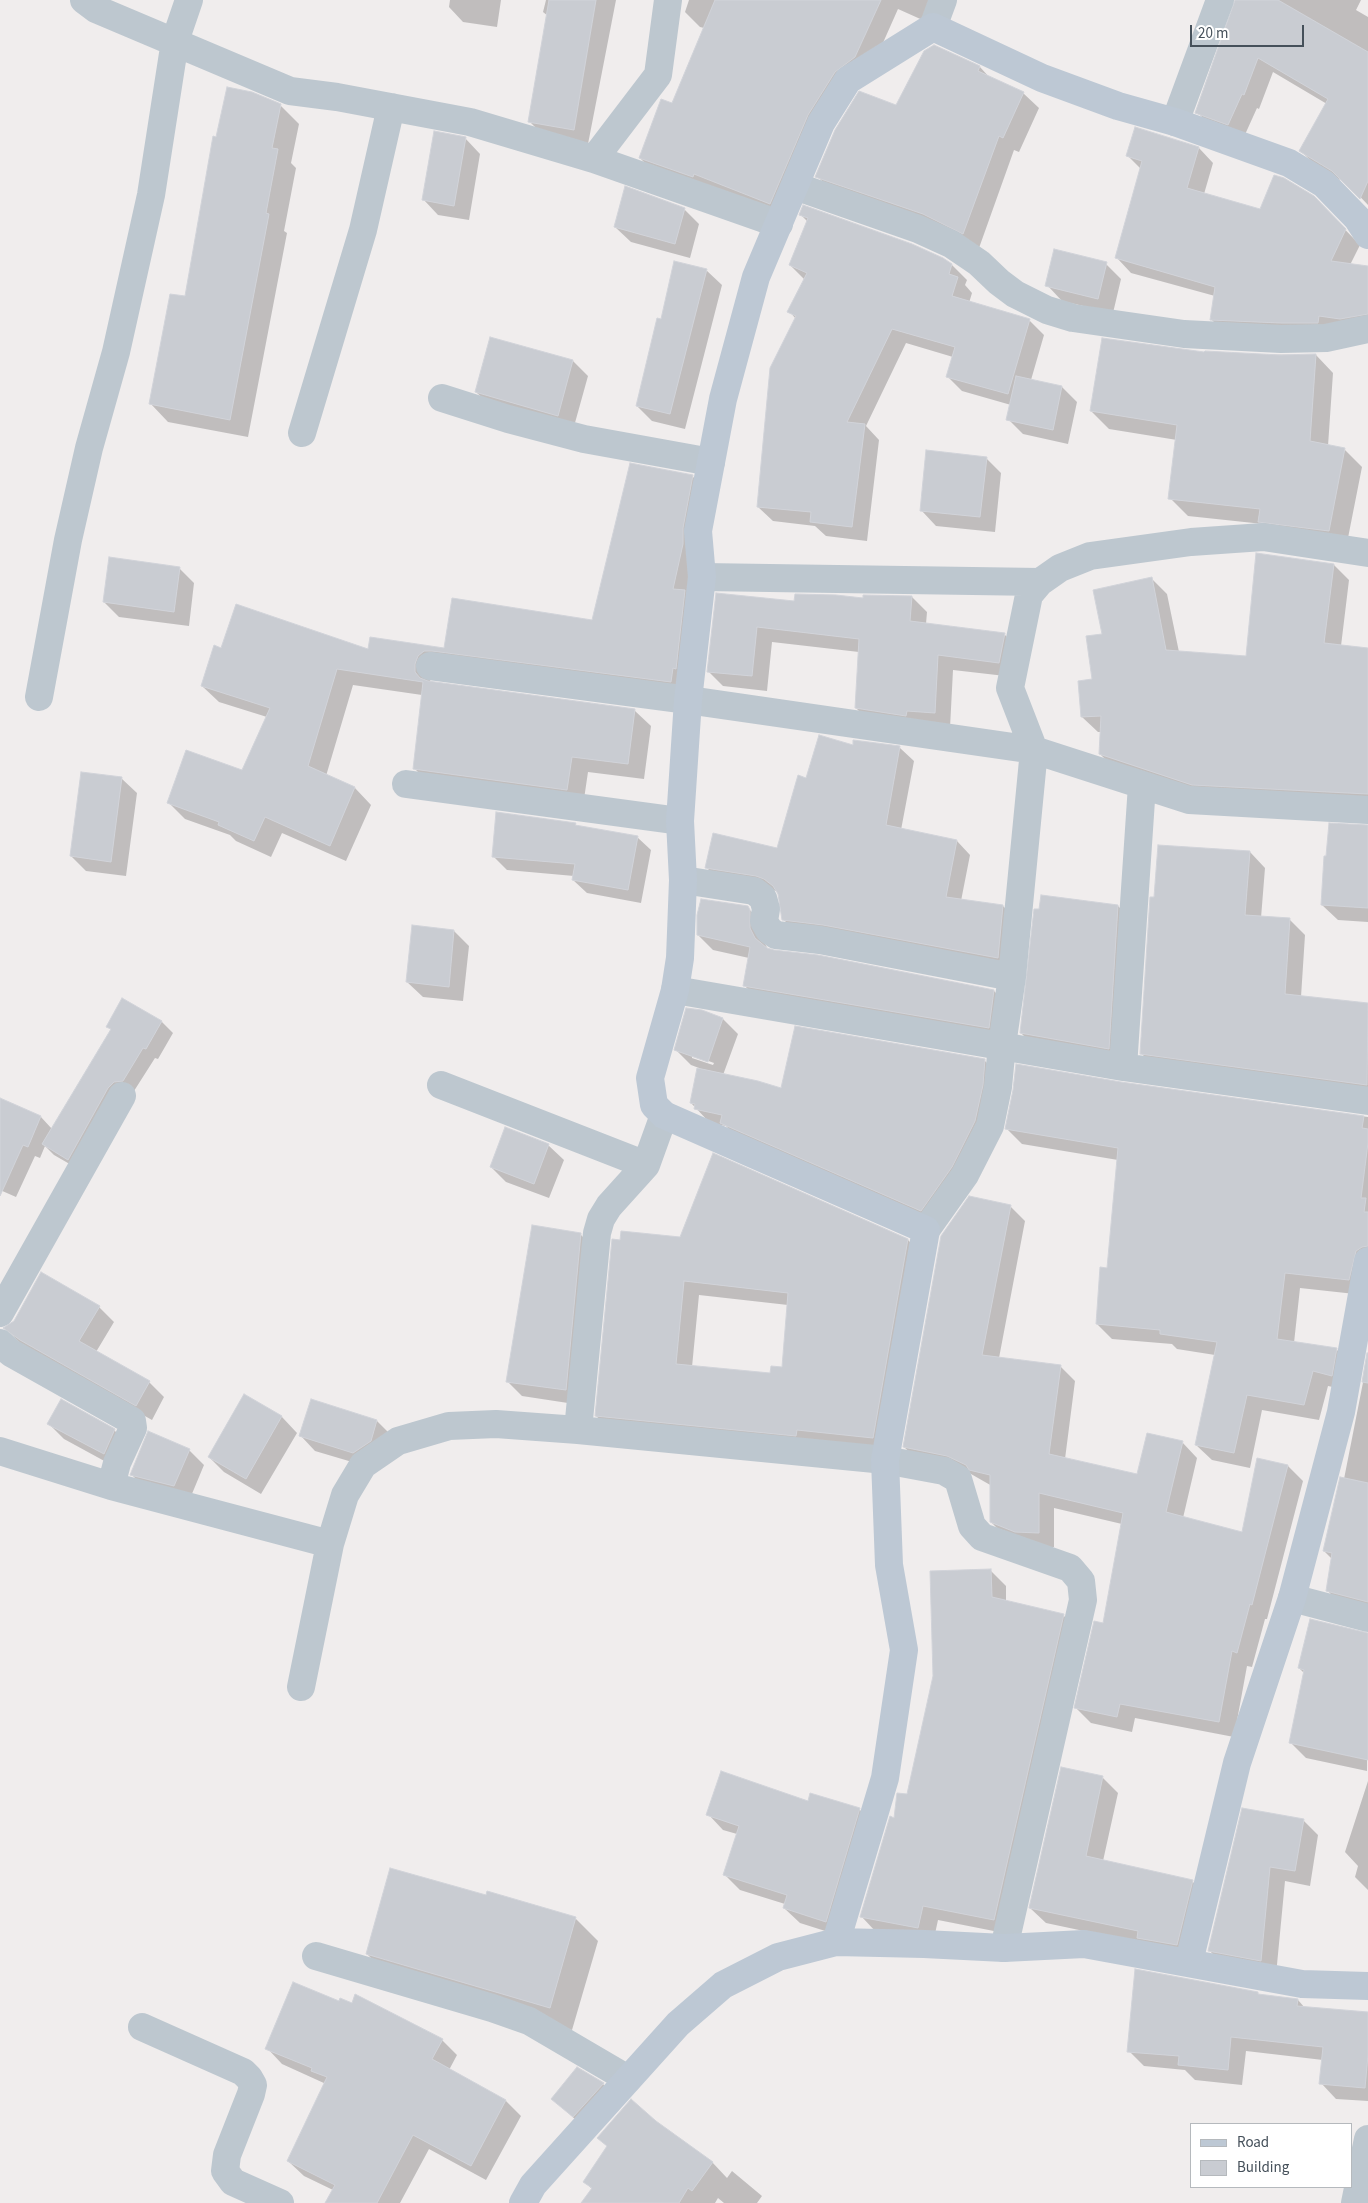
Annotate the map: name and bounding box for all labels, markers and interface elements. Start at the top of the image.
scale bar [1193,15,1307,47]
text: 20 m [1198,23,1228,44]
legend [1190,2123,1353,2188]
text: Road [1237,2132,1269,2153]
text: Building [1237,2157,1289,2178]

